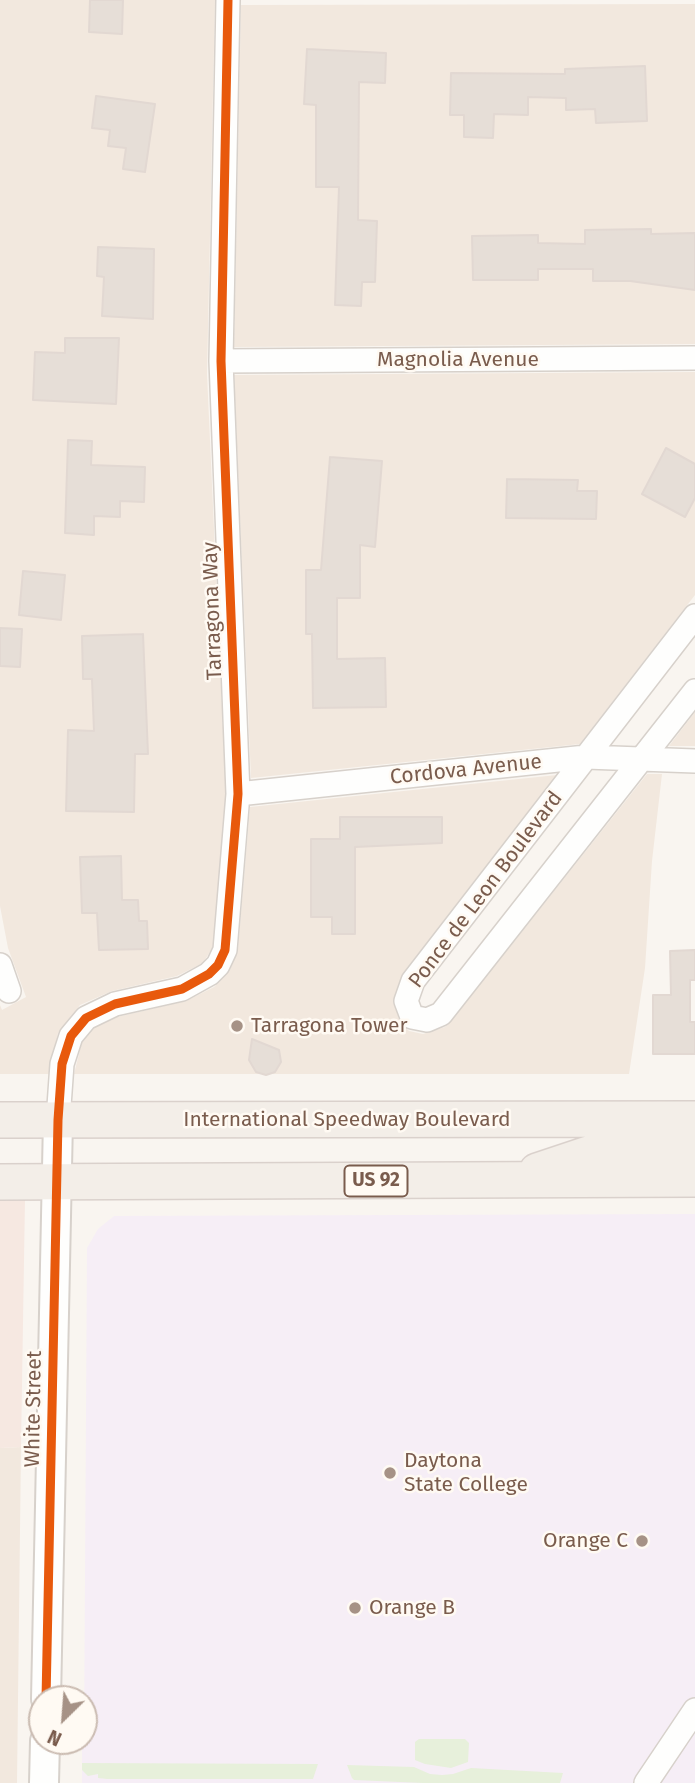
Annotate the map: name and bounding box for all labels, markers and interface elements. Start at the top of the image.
street label: Magnolia Avenue [377,347,539,373]
street label: Tarragona Way [198,541,228,681]
street label: Cordova Avenue [389,749,543,791]
street label: Ponce de Leon Boulevard [404,787,568,993]
place label: Tarragona Tower [251,1013,408,1039]
marker: Tarragona Tower [229,1018,245,1034]
street label: International Speedway Boulevard [183,1107,511,1133]
road number: US 92 [344,1166,408,1196]
street label: White Street [20,1350,48,1468]
place label: Daytona State College [404,1448,528,1498]
marker: Daytona State College [382,1465,398,1481]
place label: Orange C [543,1528,628,1554]
marker: Orange C [634,1533,650,1549]
place label: Orange B [369,1595,455,1621]
marker: Orange B [347,1600,363,1616]
north arrow [28,1685,98,1755]
text: N [44,1725,65,1751]

